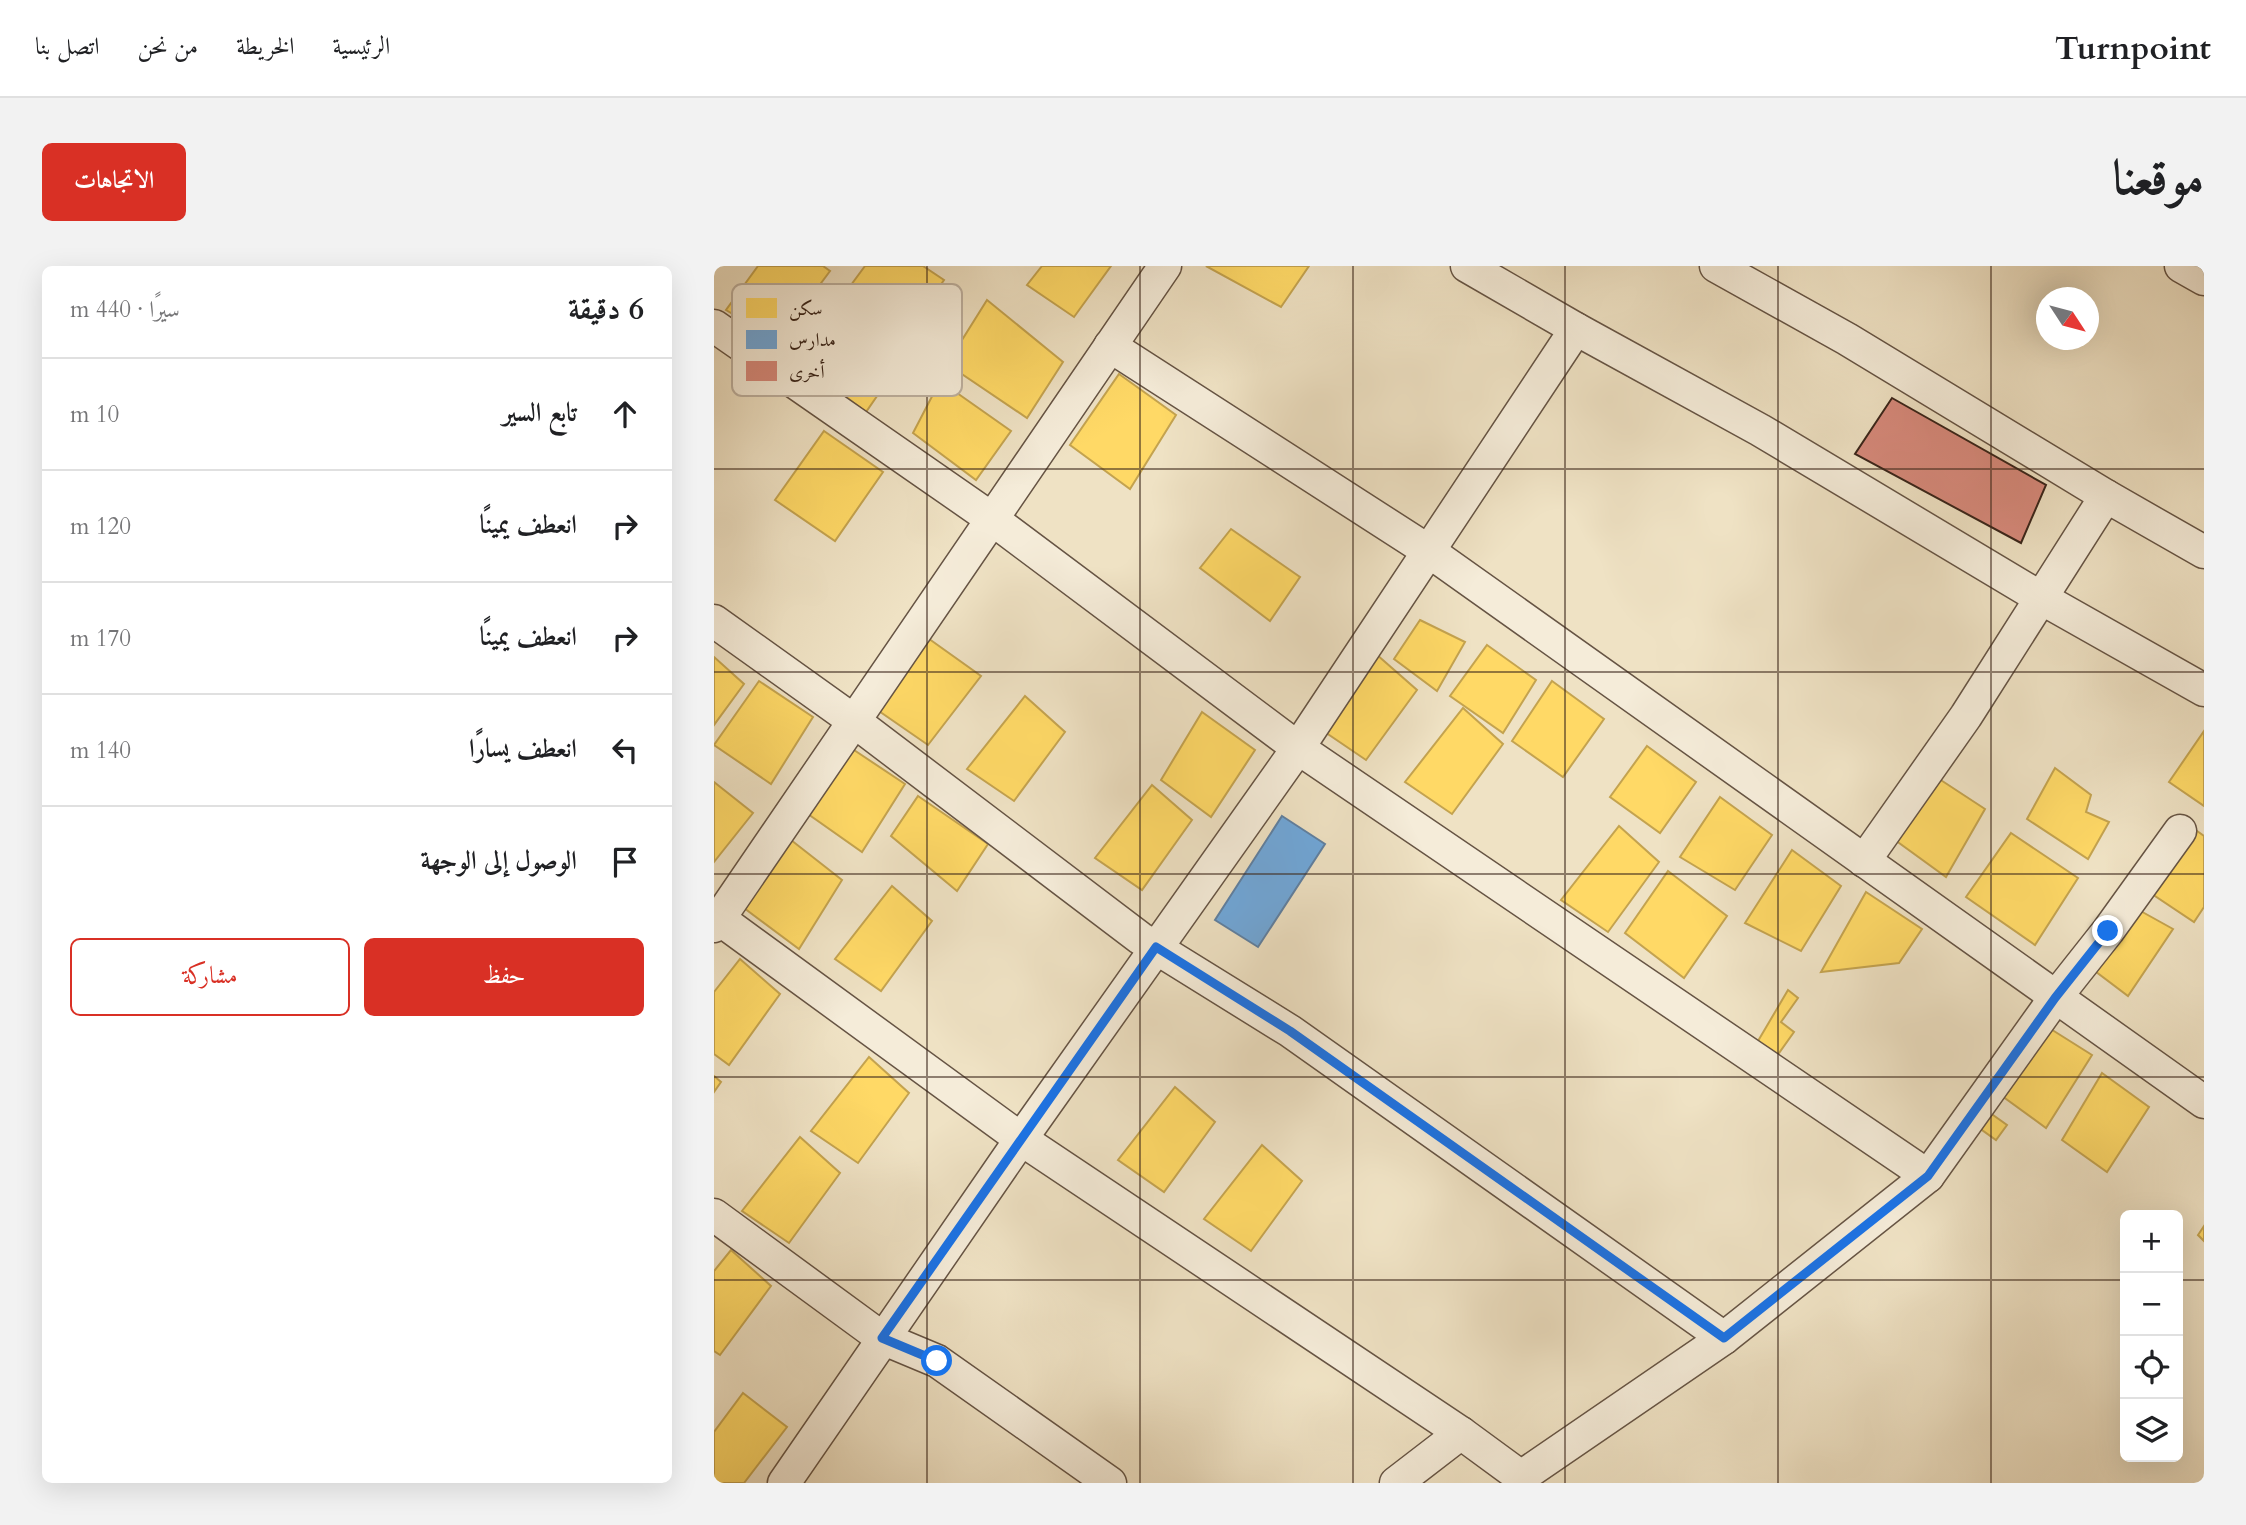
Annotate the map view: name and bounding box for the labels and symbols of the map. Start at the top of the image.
legend [732,284,962,396]
north arrow [2036,287,2099,350]
text: سكن [789,296,823,322]
text: مدارس [789,327,836,353]
text: أخرى [789,359,825,385]
route end [2092,915,2123,946]
route start [921,1345,952,1376]

